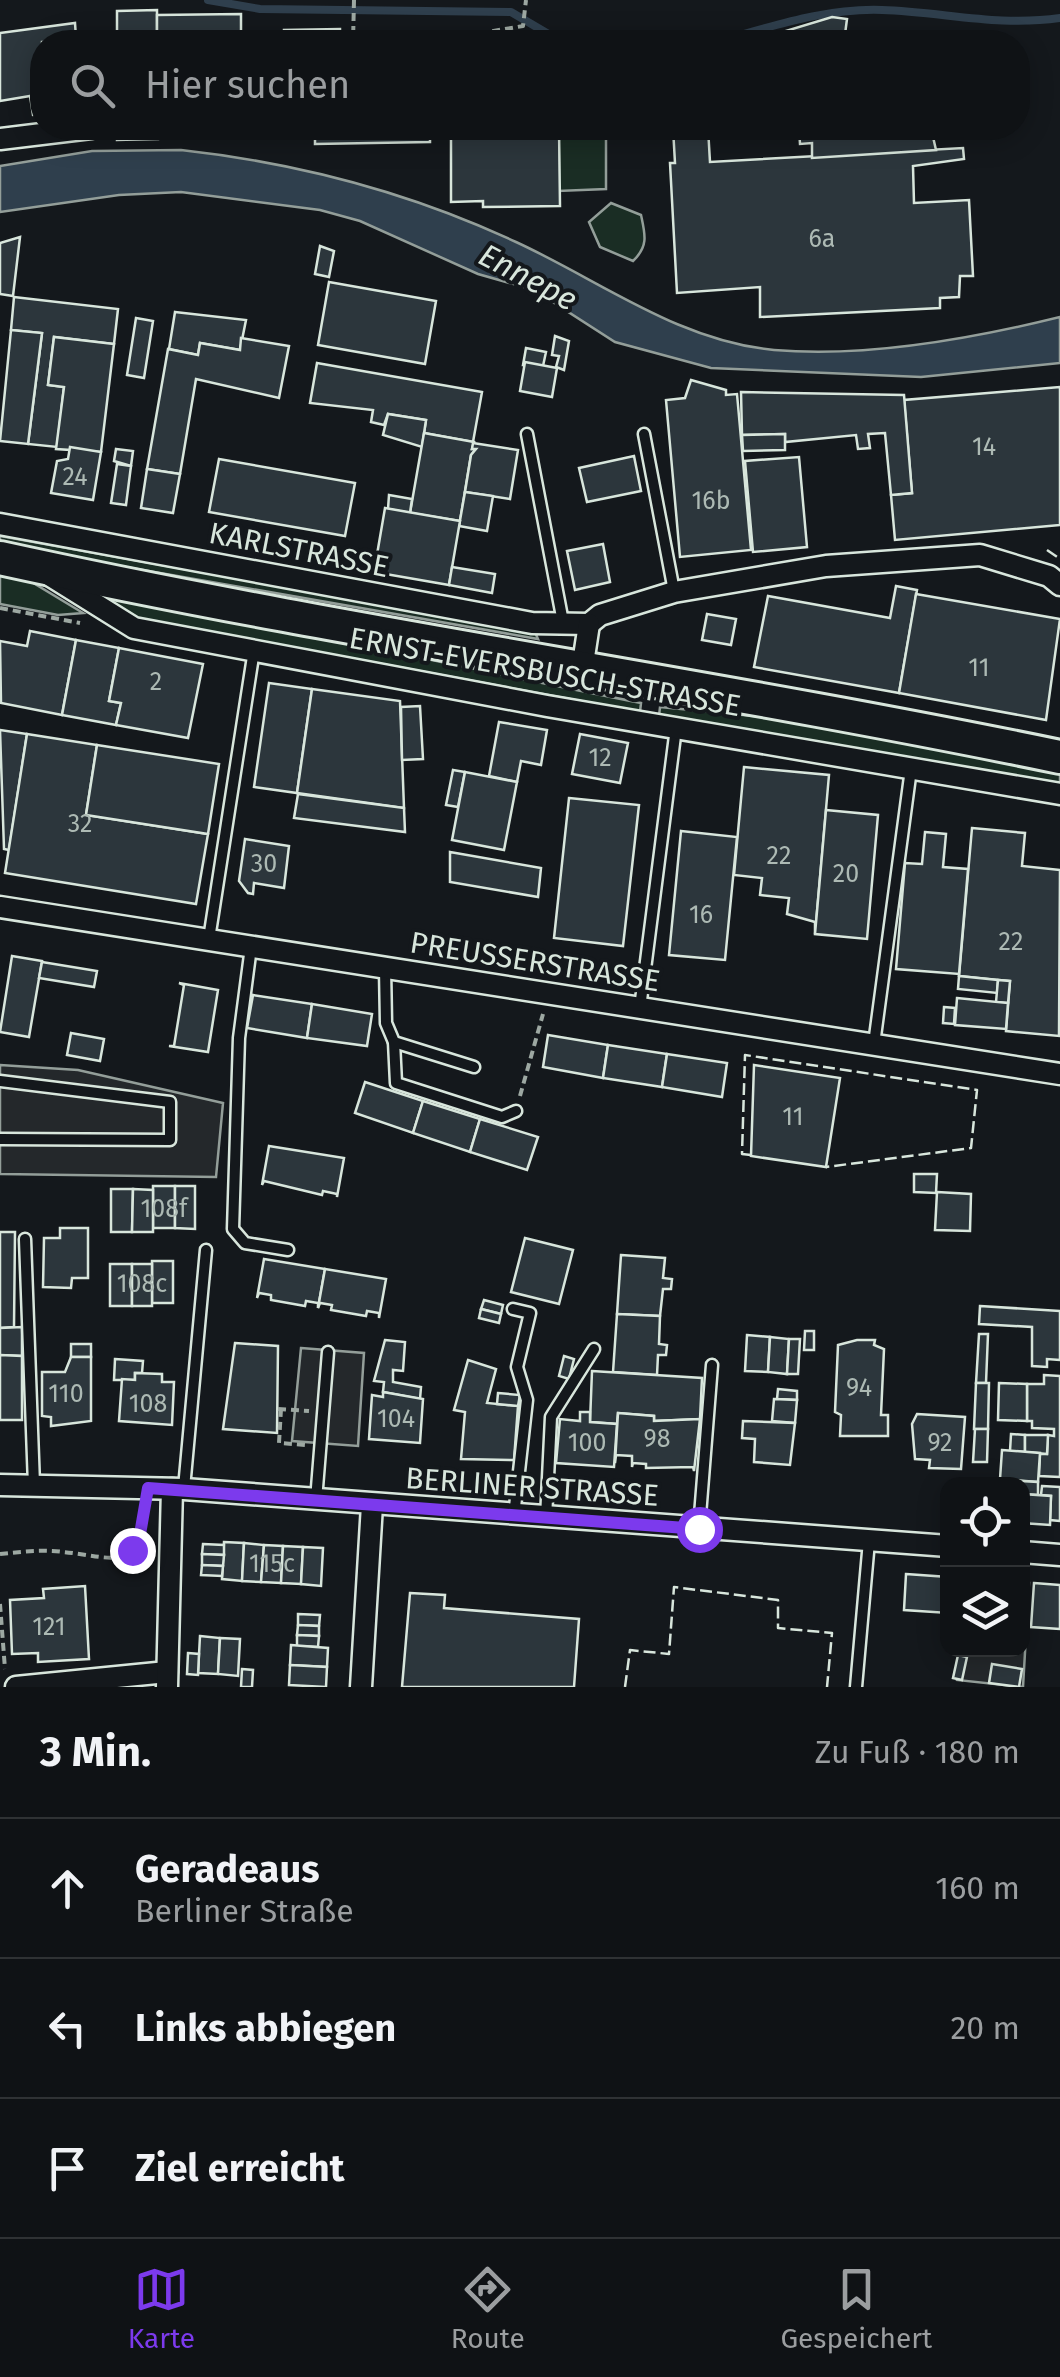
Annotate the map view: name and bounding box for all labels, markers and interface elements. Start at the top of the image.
search box [30,30,1030,140]
icon: search [65,58,120,113]
text: Hier suchen [145,62,350,108]
house number: 6a [809,224,835,254]
water label: Ennepe [473,235,583,319]
house number: 14 [972,432,996,462]
house number: 24 [62,462,88,492]
house number: 16b [691,486,731,516]
street label: KARLSTRASSE [206,515,392,585]
street label: ERNST-EVERSBUSCH-STRASSE [346,620,744,724]
house number: 11 [968,653,990,683]
house number: 2 [150,667,162,697]
house number: 12 [588,743,612,773]
house number: 32 [68,809,92,839]
house number: 22 [767,841,791,871]
house number: 30 [251,849,277,879]
house number: 20 [833,859,859,889]
house number: 16 [689,900,713,930]
street label: PREUSSERSTRASSE [407,924,663,1000]
house number: 22 [999,927,1023,957]
house number: 11 [782,1102,804,1132]
house number: 108f [141,1194,189,1224]
house number: 108c [117,1269,167,1299]
house number: 94 [846,1373,872,1403]
house number: 110 [48,1379,84,1409]
house number: 108 [129,1389,167,1419]
house number: 104 [377,1404,415,1434]
house number: 98 [644,1424,670,1454]
house number: 100 [568,1428,606,1458]
house number: 92 [928,1428,952,1458]
street label: BERLINER STRASSE [404,1460,660,1514]
map controls [940,1477,1030,1657]
button: locate [940,1477,1030,1567]
route start [677,1507,723,1553]
route end [110,1528,156,1574]
house number: 115c [249,1549,295,1579]
button: layers [940,1567,1030,1657]
house number: 121 [32,1612,66,1642]
text: 3 Min. [40,1727,151,1777]
text: Zu Fuß · 180 m [815,1733,1020,1771]
text: Geradeaus [135,1846,320,1892]
icon: ahead [40,1861,95,1916]
text: 160 m [935,1869,1020,1907]
text: Berliner Straße [135,1892,354,1930]
icon: left [40,2001,95,2056]
text: Links abbiegen [135,2005,396,2051]
text: 20 m [950,2009,1020,2047]
icon: arrive [40,2141,95,2196]
text: Ziel erreicht [135,2145,344,2191]
tab: Karte [128,2262,195,2355]
tab: Route [451,2262,525,2355]
tab: Gespeichert [780,2262,932,2355]

